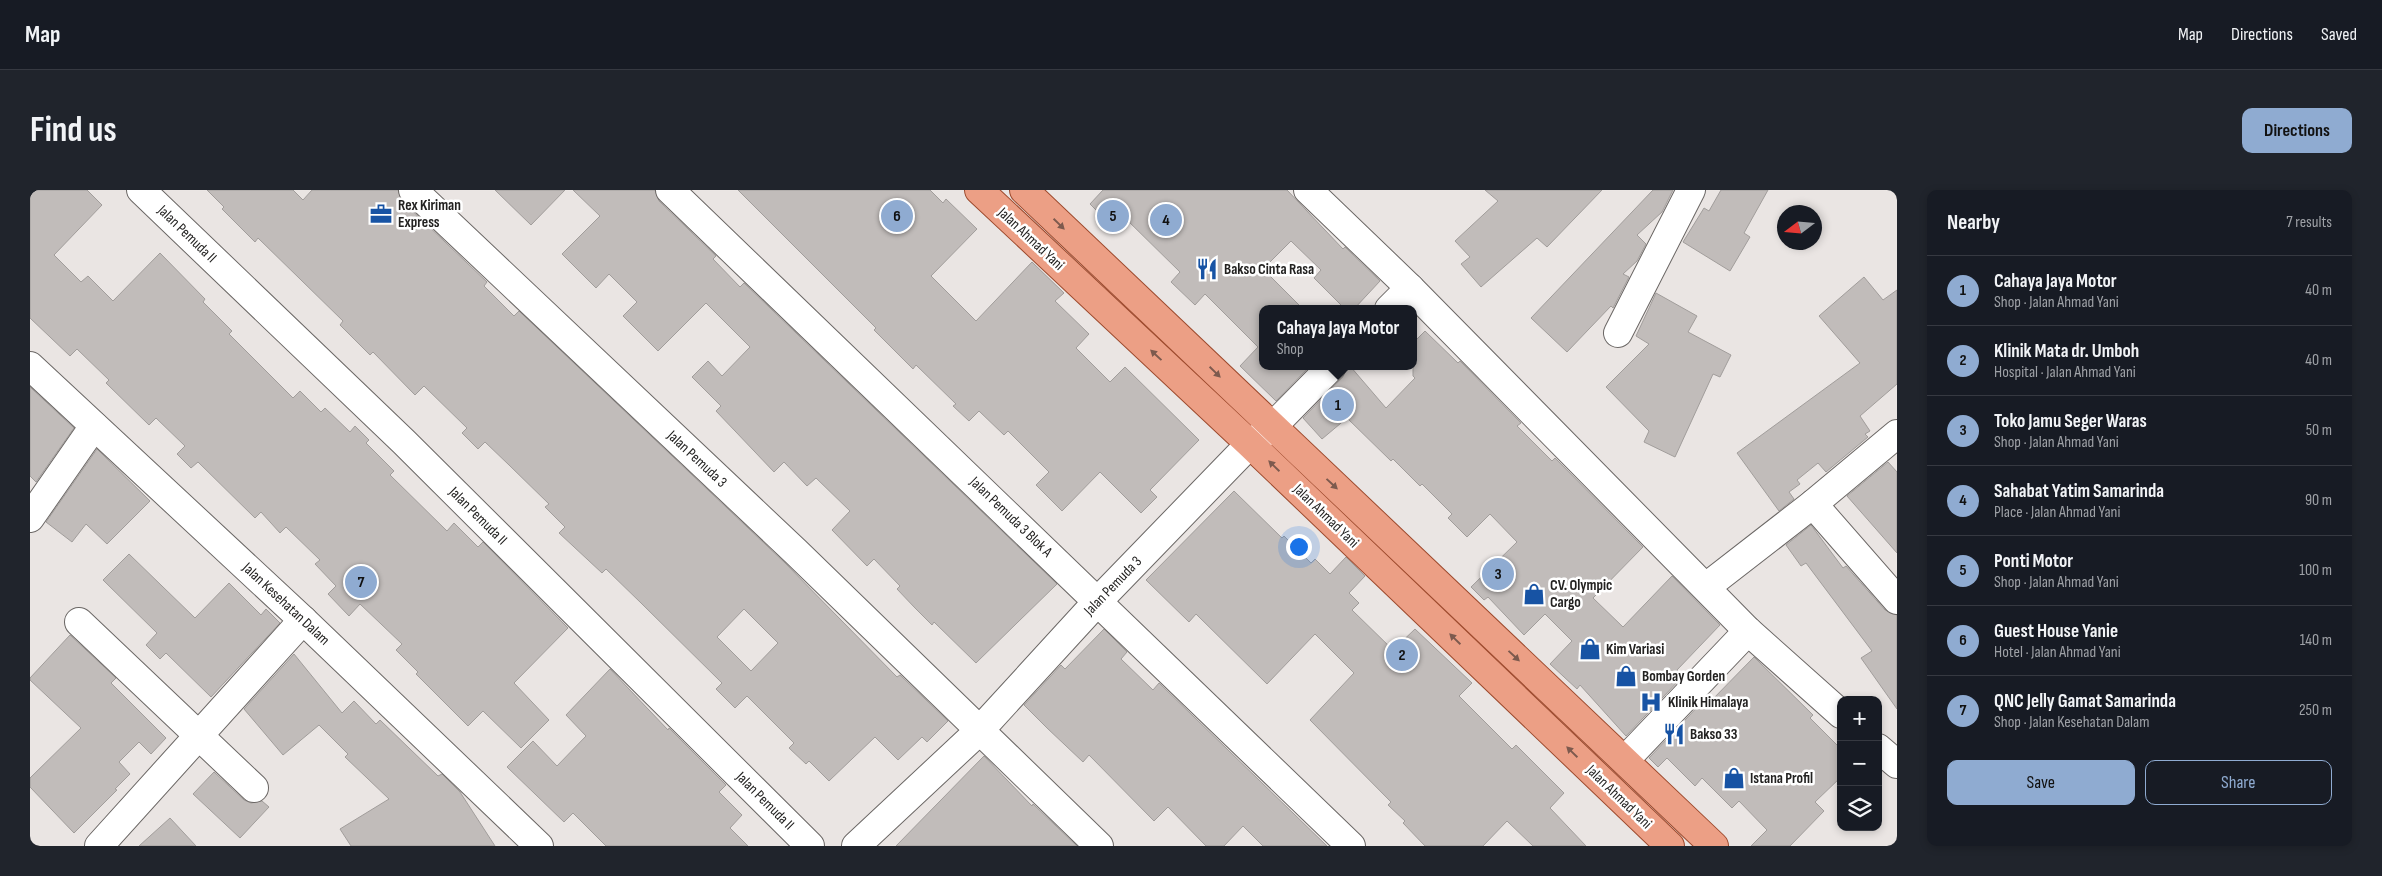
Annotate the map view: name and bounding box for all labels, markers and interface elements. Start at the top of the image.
text: Map [25,20,60,49]
text: Map [2178,24,2203,45]
text: Directions [2231,24,2293,45]
text: Saved [2321,24,2357,45]
button: Directions [2242,108,2352,153]
text: Find us [30,109,117,152]
place label: Rex Kiriman Express [398,196,461,232]
pin: 6 [881,197,913,235]
pin: 5 [1097,197,1129,235]
street label: Jalan Pemuda II [153,200,221,267]
office icon: Rex Kiriman Express [368,201,394,227]
pin: 4 [1150,201,1182,239]
street label: Jalan Ahmad Yani [993,203,1068,275]
north arrow [1777,205,1822,250]
text: Nearby [1947,210,2000,235]
text: 7 results [2286,213,2332,232]
one-way arrow [1053,218,1065,230]
restaurant icon: Bakso Cinta Rasa [1194,256,1220,282]
place label: Bakso Cinta Rasa [1224,260,1314,279]
text: Cahaya Jaya Motor [1994,270,2117,293]
text: 1 [1960,281,1966,300]
text: 40 m [2305,281,2332,300]
text: Shop · Jalan Ahmad Yani [1994,293,2119,312]
popup [1259,305,1417,370]
text: Cahaya Jaya Motor [1277,317,1399,340]
text: Shop [1277,340,1304,359]
text: Klinik Mata dr. Umboh [1994,340,2139,363]
one-way arrow [1150,349,1162,361]
text: 2 [1959,351,1967,370]
text: 40 m [2305,351,2332,370]
text: Hospital · Jalan Ahmad Yani [1994,363,2136,382]
one-way arrow [1208,366,1220,378]
pin: 1 [1322,386,1354,424]
text: Toko Jamu Seger Waras [1994,410,2147,433]
text: 3 [1959,421,1967,440]
text: 50 m [2306,421,2332,440]
street label: Jalan Pemuda 3 [662,426,731,492]
text: Shop · Jalan Ahmad Yani [1994,433,2119,452]
one-way arrow [1268,460,1280,472]
street label: Jalan Pemuda 3 Blok A [965,472,1057,562]
one-way arrow [1326,478,1338,490]
street label: Jalan Ahmad Yani [1289,479,1363,552]
text: Sahabat Yatim Samarinda [1994,480,2164,503]
street label: Jalan Pemuda II [444,482,511,549]
text: 4 [1959,491,1967,510]
text: 90 m [2305,491,2332,510]
text: Place · Jalan Ahmad Yani [1994,503,2120,522]
your location [1286,534,1312,560]
text: Ponti Motor [1994,550,2073,573]
street label: Jalan Pemuda 3 [1079,552,1146,620]
pin: 3 [1482,555,1514,593]
street label: Jalan Kesehatan Dalam [238,558,334,649]
text: 5 [1959,561,1967,580]
text: 100 m [2299,561,2332,580]
pin: 7 [345,563,377,601]
text: Shop · Jalan Ahmad Yani [1994,573,2119,592]
place label: CV. Olympic Cargo [1550,576,1612,612]
shop icon: CV. Olympic Cargo [1521,581,1547,607]
text: Guest House Yanie [1994,620,2118,643]
text: 6 [1959,631,1967,650]
text: 140 m [2300,631,2332,650]
one-way arrow [1449,633,1461,645]
pin: 2 [1386,636,1418,674]
shop icon: Kim Variasi [1577,636,1603,662]
place label: Kim Variasi [1606,640,1664,659]
text: Hotel · Jalan Ahmad Yani [1994,643,2121,662]
one-way arrow [1508,650,1520,662]
shop icon: Bombay Gorden [1613,663,1639,689]
place label: Bombay Gorden [1642,667,1725,686]
hospital icon: Klinik Himalaya [1638,689,1664,715]
text: QNC Jelly Gamat Samarinda [1994,690,2176,713]
place label: Klinik Himalaya [1668,693,1748,712]
map controls [1837,696,1882,831]
button: + [1837,696,1882,741]
text: 7 [1960,701,1966,720]
text: 250 m [2299,701,2332,720]
text: Shop · Jalan Kesehatan Dalam [1994,713,2149,732]
restaurant icon: Bakso 33 [1661,721,1687,747]
place label: Bakso 33 [1690,725,1738,744]
button: − [1837,741,1882,786]
one-way arrow [1566,746,1578,758]
street label: Jalan Ahmad Yani [1582,760,1656,833]
button: Save [1947,760,2135,805]
button: Share [2145,760,2332,805]
shop icon: Istana Profil [1721,765,1747,791]
street label: Jalan Pemuda II [731,767,798,834]
place label: Istana Profil [1750,769,1813,788]
button: layers [1837,786,1882,831]

